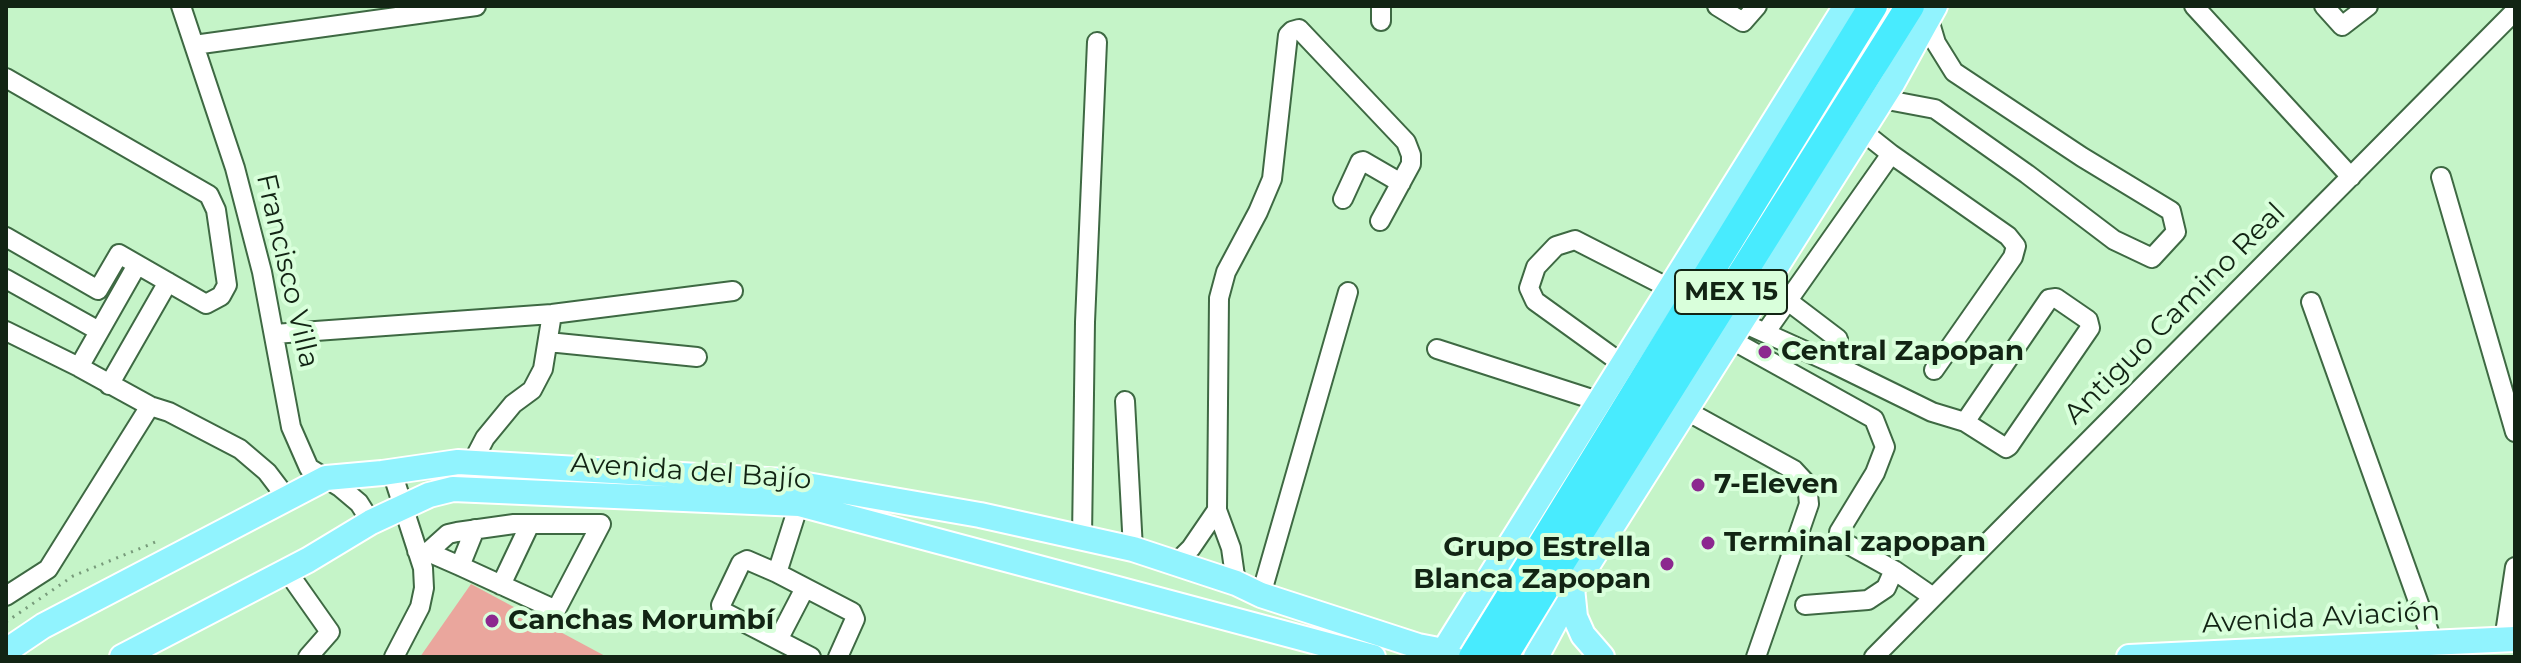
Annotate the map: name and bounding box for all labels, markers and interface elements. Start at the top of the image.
street label: Francisco Villa [248,171,326,371]
street label: Antiguo Camino Real [2057,196,2293,432]
road number: MEX 15 [1675,270,1787,314]
place label: Central Zapopan [1781,335,2024,369]
marker: Central Zapopan [1756,343,1774,361]
street label: Avenida del Bajío [569,447,813,497]
place label: 7-Eleven [1714,468,1839,502]
marker: 7-Eleven [1689,476,1707,494]
place label: Terminal zapopan [1724,526,1986,560]
place label: Grupo Estrella Blanca Zapopan [1413,531,1651,597]
marker: Terminal zapopan [1699,534,1717,552]
marker: Grupo Estrella Blanca Zapopan [1658,555,1676,573]
street label: Avenida Aviación [2201,595,2441,641]
place label: Canchas Morumbí [508,604,774,638]
marker: Canchas Morumbí [483,612,501,630]

